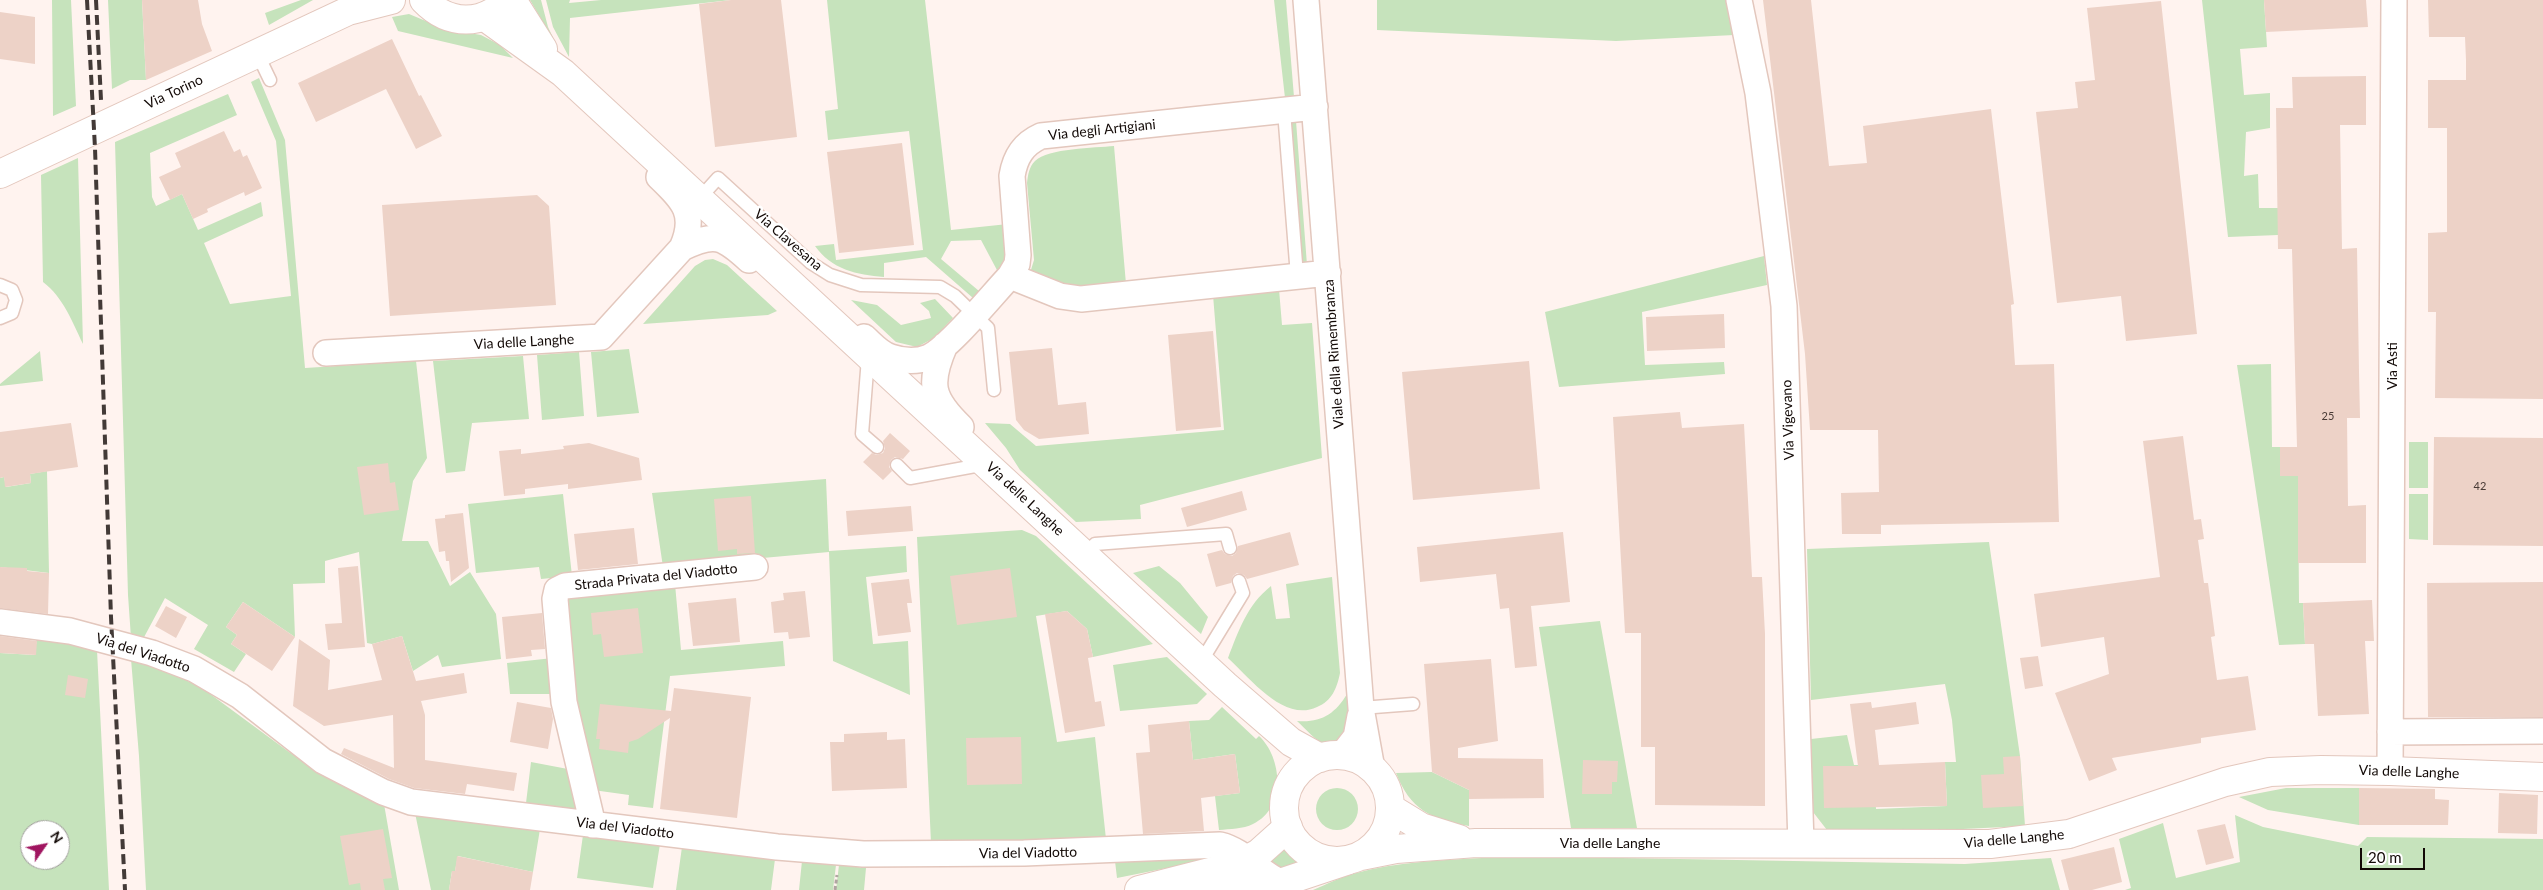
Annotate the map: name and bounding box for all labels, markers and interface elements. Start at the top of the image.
street label: Via Torino [142,71,206,113]
street label: Via degli Artigiani [1047,116,1157,144]
street label: Via Clavesana [750,206,826,274]
street label: Viale della Rimembranza [1320,279,1348,429]
street label: Via delle Langhe [473,331,575,353]
street label: Via Asti [2384,342,2400,390]
street label: Via Vigevano [1778,380,1798,460]
house number: 25 [2322,409,2334,423]
street label: Via delle Langhe [982,459,1068,539]
house number: 42 [2474,479,2486,493]
street label: Strada Privata del Viadotto [574,560,738,594]
street label: Via del Viadotto [94,630,192,676]
street label: Via delle Langhe [2358,762,2460,782]
street label: Via del Viadotto [575,814,675,842]
north arrow [20,820,70,870]
street label: Via delle Langhe [1963,826,2065,852]
text: N [47,828,67,846]
street label: Via delle Langhe [1560,835,1660,851]
scale bar [2363,838,2428,870]
street label: Via del Viadotto [979,844,1077,862]
text: 20 m [2368,848,2402,866]

